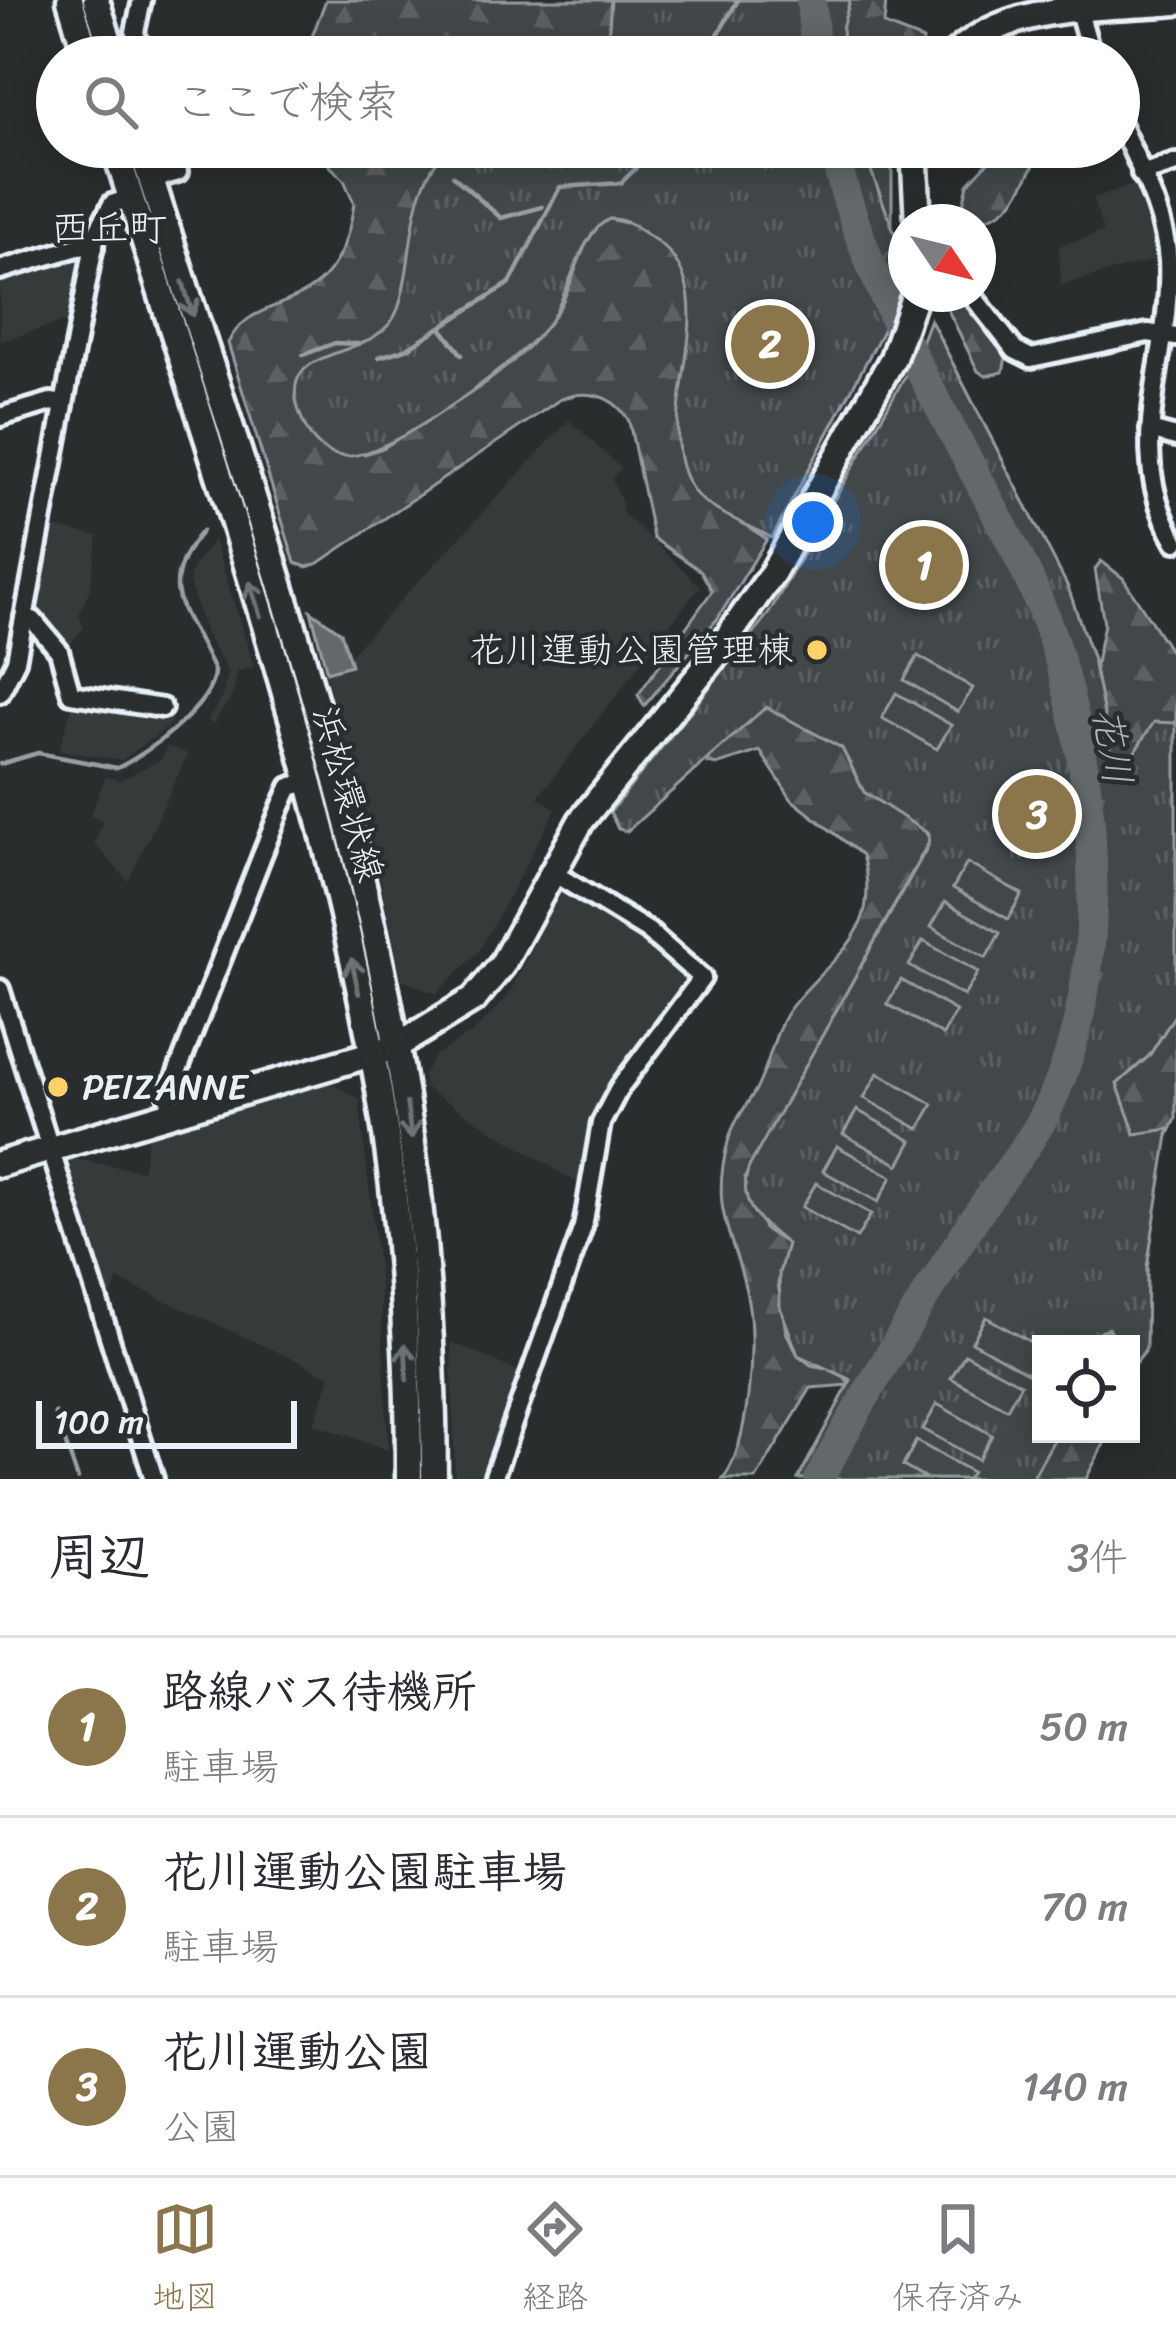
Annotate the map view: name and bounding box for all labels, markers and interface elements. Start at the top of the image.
search box [36,36,1140,168]
text: ここで検索 [174,62,399,142]
icon: search [78,69,144,135]
district label: 西丘町 [50,193,168,262]
north arrow [888,204,996,312]
one-way arrow [178,279,200,317]
pin: 2 [731,299,809,389]
your location [783,492,843,552]
pin: 1 [885,520,963,610]
one-way arrow [242,581,264,619]
place label: 花川運動公園管理棟 [469,618,793,682]
marker: 花川運動公園管理棟 [804,637,830,663]
street label: 浜松環状線 [294,699,402,889]
water label: 花川 [1073,702,1153,790]
pin: 3 [998,769,1076,859]
one-way arrow [343,957,365,996]
place label: PEIZANNE [82,1055,250,1119]
marker: PEIZANNE [45,1074,71,1100]
one-way arrow [398,1101,420,1140]
map controls [1032,1335,1140,1443]
button: locate [1032,1335,1140,1443]
one-way arrow [394,1343,417,1382]
text: 100 m [54,1393,144,1451]
scale bar [36,1395,297,1448]
text: 周辺 [48,1512,150,1602]
text: 3件 [1068,1523,1128,1592]
text: 路線バス待機所 [162,1652,477,1732]
text: 1 [79,1692,95,1761]
text: 50 m [1039,1692,1128,1761]
text: 駐車場 [162,1732,279,1801]
text: 花川運動公園駐車場 [162,1832,567,1912]
text: 2 [76,1872,98,1941]
text: 70 m [1041,1872,1128,1941]
text: 駐車場 [162,1912,279,1981]
text: 花川運動公園 [162,2012,432,2092]
text: 3 [76,2052,98,2121]
text: 140 m [1022,2052,1128,2121]
text: 公園 [162,2092,240,2161]
tab: 地図 [152,2196,218,2326]
tab: 経路 [522,2196,588,2326]
tab: 保存済み [892,2196,1024,2326]

